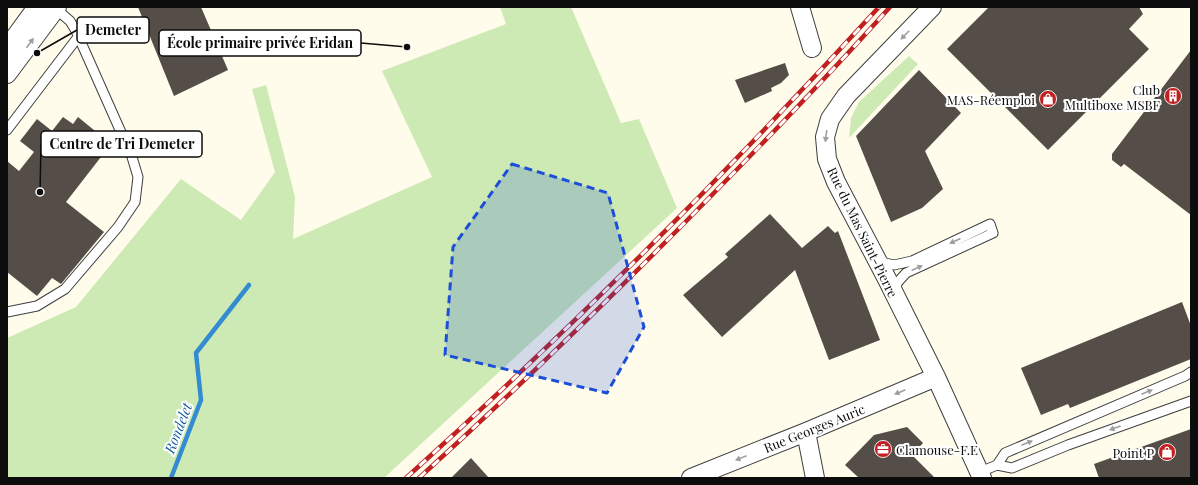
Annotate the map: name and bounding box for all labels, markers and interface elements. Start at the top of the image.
callout: Demeter [77,17,149,43]
text: Demeter [85,20,141,39]
callout: École primaire privée Eridan [159,30,361,56]
one-way arrow [900,30,910,40]
text: École primaire privée Eridan [167,33,353,52]
one-way arrow [26,37,35,48]
place label: Club Multiboxe MSBF [1065,81,1161,113]
building icon: Club Multiboxe MSBF [1163,86,1183,106]
shop icon: MAS-Réemploi [1038,89,1058,109]
place label: MAS-Réemploi [947,91,1035,108]
one-way arrow [823,129,830,142]
callout: Centre de Tri Demeter [41,131,202,157]
text: Centre de Tri Demeter [50,134,195,153]
street label: Rue du Mas Saint-Pierre [824,164,902,300]
one-way arrow [949,238,960,244]
one-way arrow [911,265,923,271]
one-way arrow [1141,389,1152,395]
one-way arrow [893,390,905,396]
water label: Rondelet [159,399,197,457]
street label: Rue Georges Auric [761,400,867,456]
one-way arrow [1108,425,1120,431]
office icon: Clamouse-F.E [873,439,893,459]
one-way arrow [1022,440,1034,446]
place label: Clamouse-F.E [896,441,978,458]
shop icon: Point P [1157,442,1177,462]
place label: Point P [1113,444,1154,461]
one-way arrow [734,456,746,462]

